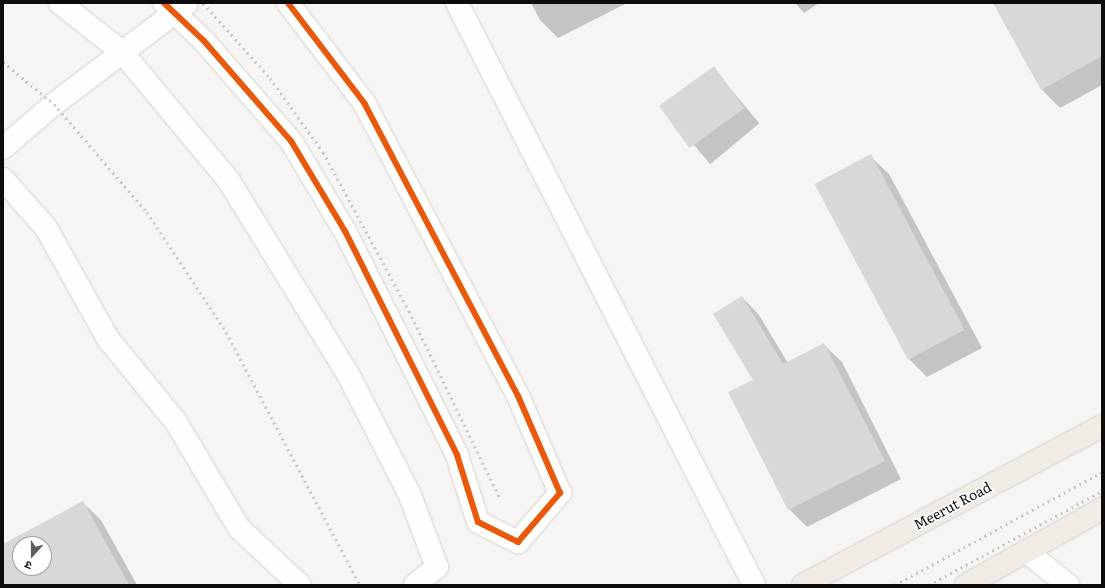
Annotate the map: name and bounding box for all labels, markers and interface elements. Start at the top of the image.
street label: Meerut Road [910,477,994,533]
north arrow [12,536,52,576]
text: उ [22,558,34,575]

